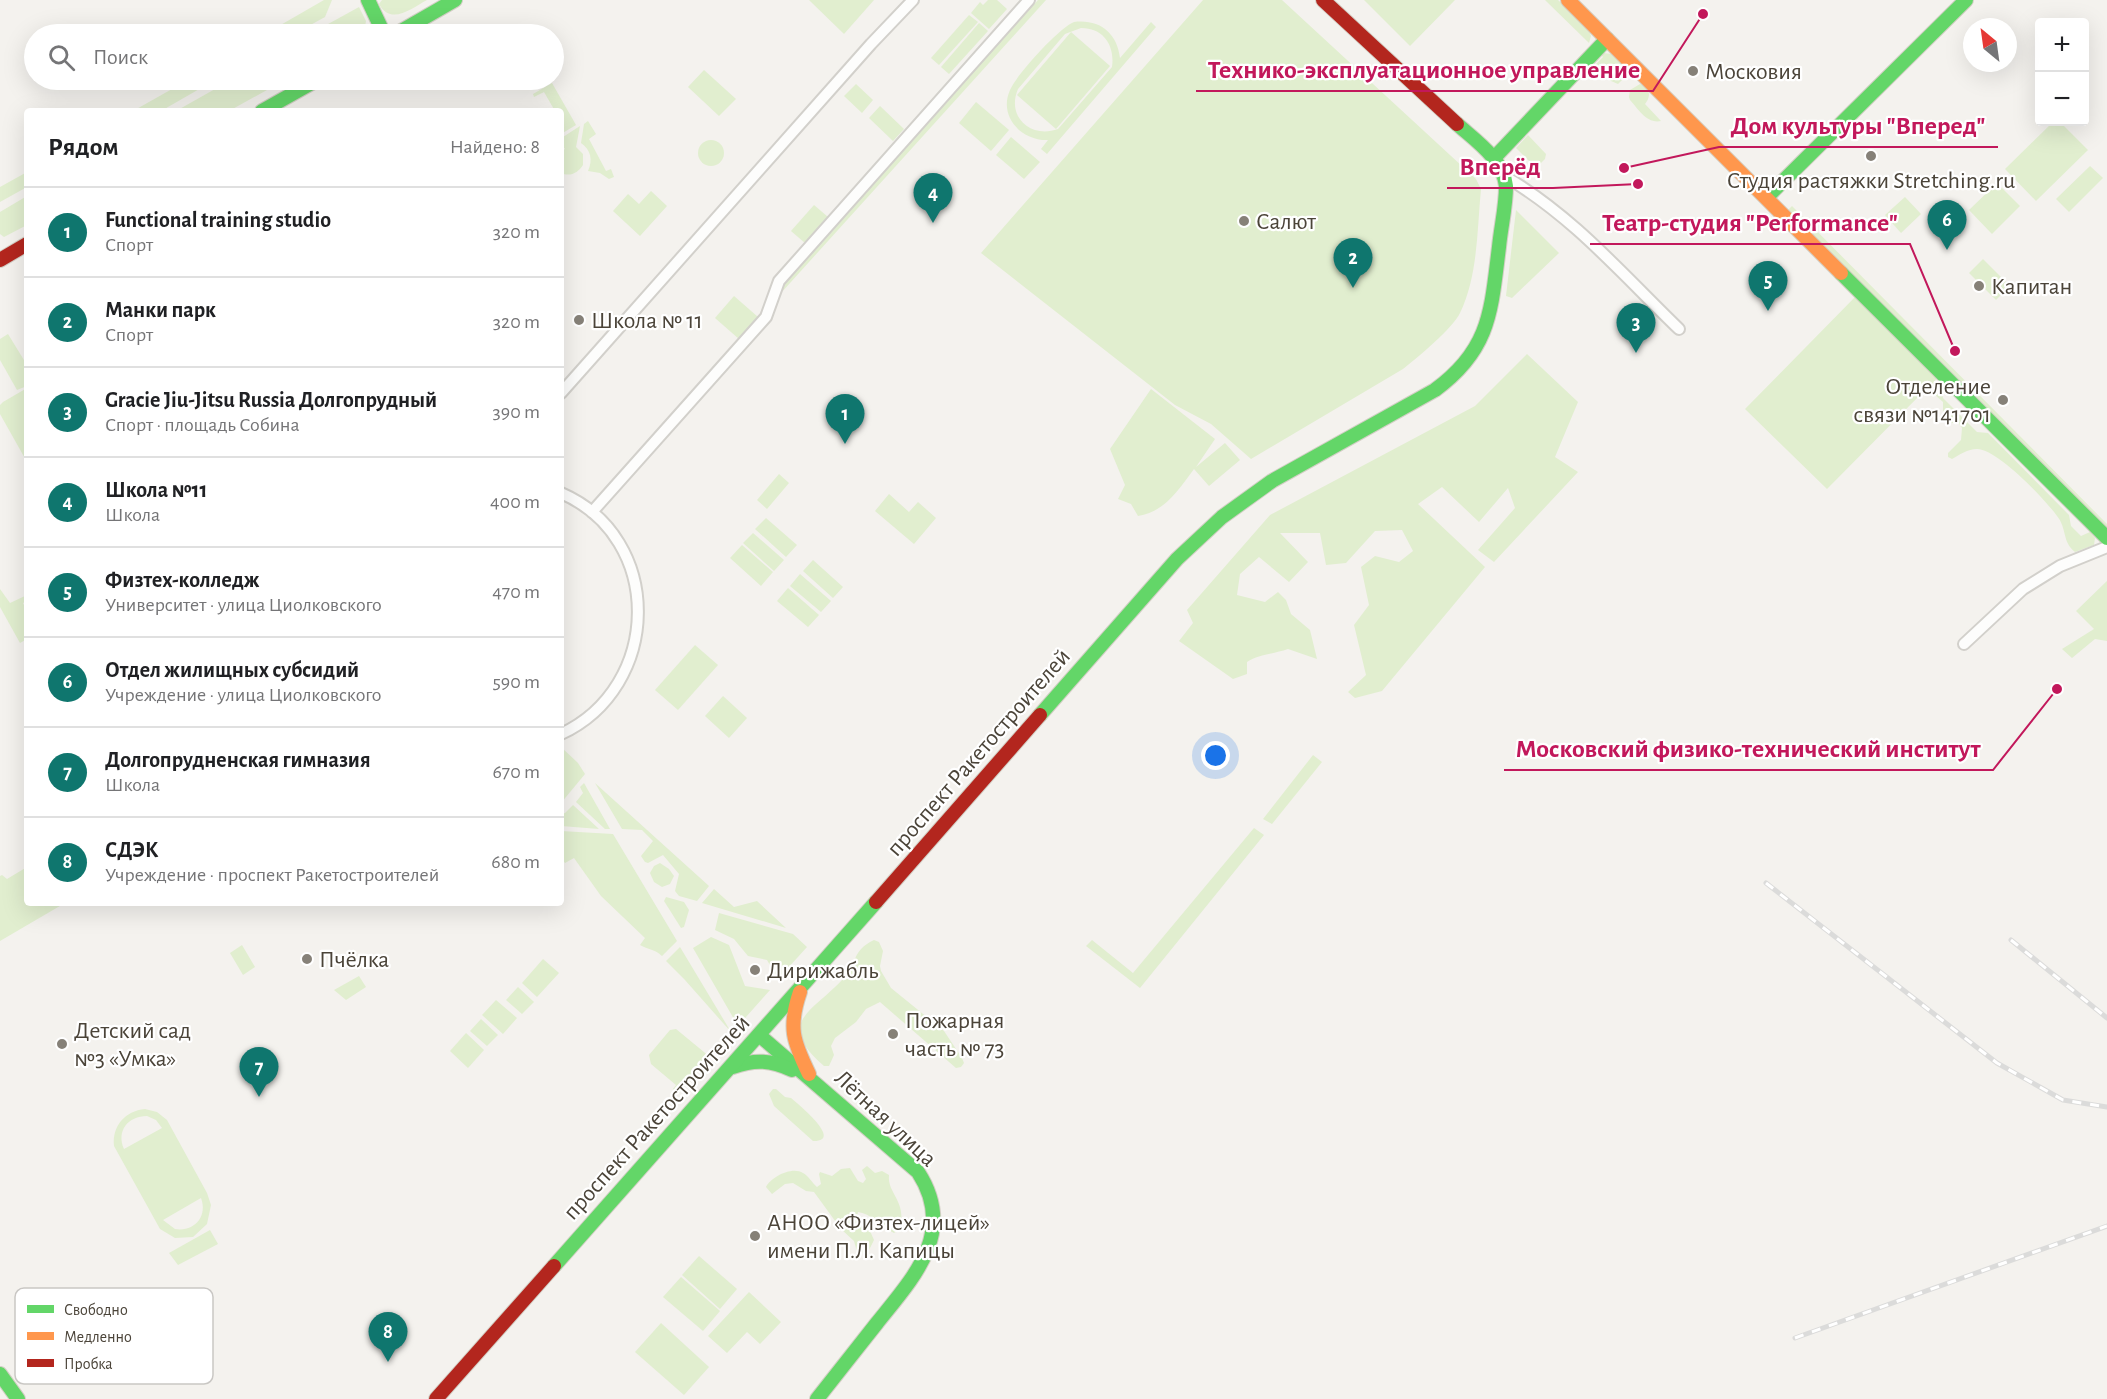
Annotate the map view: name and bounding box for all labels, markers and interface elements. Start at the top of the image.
north arrow [1963,18,2017,72]
map controls [2035,18,2089,126]
button: + [2035,18,2089,72]
search box [24,24,564,90]
icon: search [45,41,78,74]
text: Поиск [93,46,148,68]
callout: Технико-эксплуатационное управление [1196,47,1653,91]
text: Технико-эксплуатационное управление [1208,57,1640,83]
place label: Московия [1705,60,1802,84]
marker: Московия [1686,64,1700,78]
button: − [2035,72,2089,126]
callout: Дом культуры "Вперед" [1719,103,1998,147]
text: Дом культуры "Вперед" [1731,113,1985,139]
text: Рядом [48,134,119,160]
text: Найдено: 8 [450,137,540,157]
callout: Вперёд [1447,144,1553,188]
marker: Студия растяжки Stretching.ru [1864,149,1878,163]
text: Вперёд [1459,154,1541,180]
place label: Студия растяжки Stretching.ru [1727,169,2015,193]
pin: 4 [914,174,952,223]
callout: Театр-студия "Performance" [1590,200,1910,244]
pin: 6 [1928,200,1966,250]
text: Functional training studio [105,209,331,231]
place label: Салют [1256,210,1316,234]
text: Театр-студия "Performance" [1602,210,1898,236]
marker: Салют [1237,214,1251,228]
text: 1 [64,222,71,242]
text: 320 m [493,222,540,242]
text: Спорт [105,235,153,255]
pin: 2 [1334,238,1372,288]
pin: 5 [1748,262,1788,311]
place label: Капитан [1991,275,2072,299]
marker: Капитан [1972,279,1986,293]
text: Манки парк [105,299,216,321]
pin: 3 [1616,304,1656,353]
place label: Школа № 11 [591,309,703,333]
text: 2 [63,312,72,332]
text: 320 m [493,312,540,332]
marker: Школа № 11 [572,313,586,327]
text: Спорт [105,325,153,345]
place label: Отделение связи №141701 [1853,375,1991,427]
text: Gracie Jiu-Jitsu Russia Долгопрудный [105,389,437,411]
marker: Отделение связи №141701 [1996,393,2010,407]
pin: 1 [826,394,864,444]
text: 3 [63,402,72,422]
text: 390 m [493,402,540,422]
text: Спорт · площадь Собина [105,415,300,435]
text: Школа №11 [105,479,207,501]
text: 4 [62,492,73,512]
text: 400 m [490,492,540,512]
text: Школа [105,505,160,525]
text: Физтех-колледж [105,569,259,591]
text: 5 [63,582,72,602]
text: 470 m [492,582,540,602]
text: Университет · улица Циолковского [105,595,382,615]
street label: проспект Ракетостроителей [882,644,1075,861]
text: Отдел жилищных субсидий [105,659,359,681]
text: 6 [63,672,72,692]
text: 590 m [492,672,540,692]
text: Учреждение · улица Циолковского [105,685,381,705]
callout: Московский физико-технический институт [1504,726,1993,770]
text: Московский физико-технический институт [1515,736,1981,762]
your location [1201,741,1230,770]
text: Долгопрудненская гимназия [105,749,371,771]
text: 7 [63,762,72,782]
text: 670 m [492,762,540,782]
text: Школа [105,775,160,795]
text: СДЭК [105,839,158,861]
text: 8 [63,852,72,872]
text: 680 m [491,852,540,872]
text: Учреждение · проспект Ракетостроителей [105,865,439,885]
place label: Пчёлка [319,948,389,972]
marker: Пчёлка [300,952,314,966]
place label: Дирижабль [767,959,878,983]
marker: Дирижабль [748,963,762,977]
place label: Пожарная часть № 73 [905,1009,1004,1061]
street label: проспект Ракетостроителей [559,1011,755,1225]
place label: Детский сад №3 «Умка» [74,1019,191,1071]
marker: Пожарная часть № 73 [886,1027,900,1041]
marker: Детский сад №3 «Умка» [55,1037,69,1051]
pin: 7 [240,1048,278,1097]
street label: Лётная улица [830,1066,941,1172]
place label: АНОО «Физтех-лицей» имени П.Л. Капицы [767,1211,990,1263]
marker: АНОО «Физтех-лицей» имени П.Л. Капицы [748,1229,762,1243]
legend [15,1288,213,1384]
text: Свободно [64,1302,128,1318]
pin: 8 [368,1312,408,1362]
text: Медленно [64,1329,132,1345]
text: Пробка [64,1356,113,1372]

